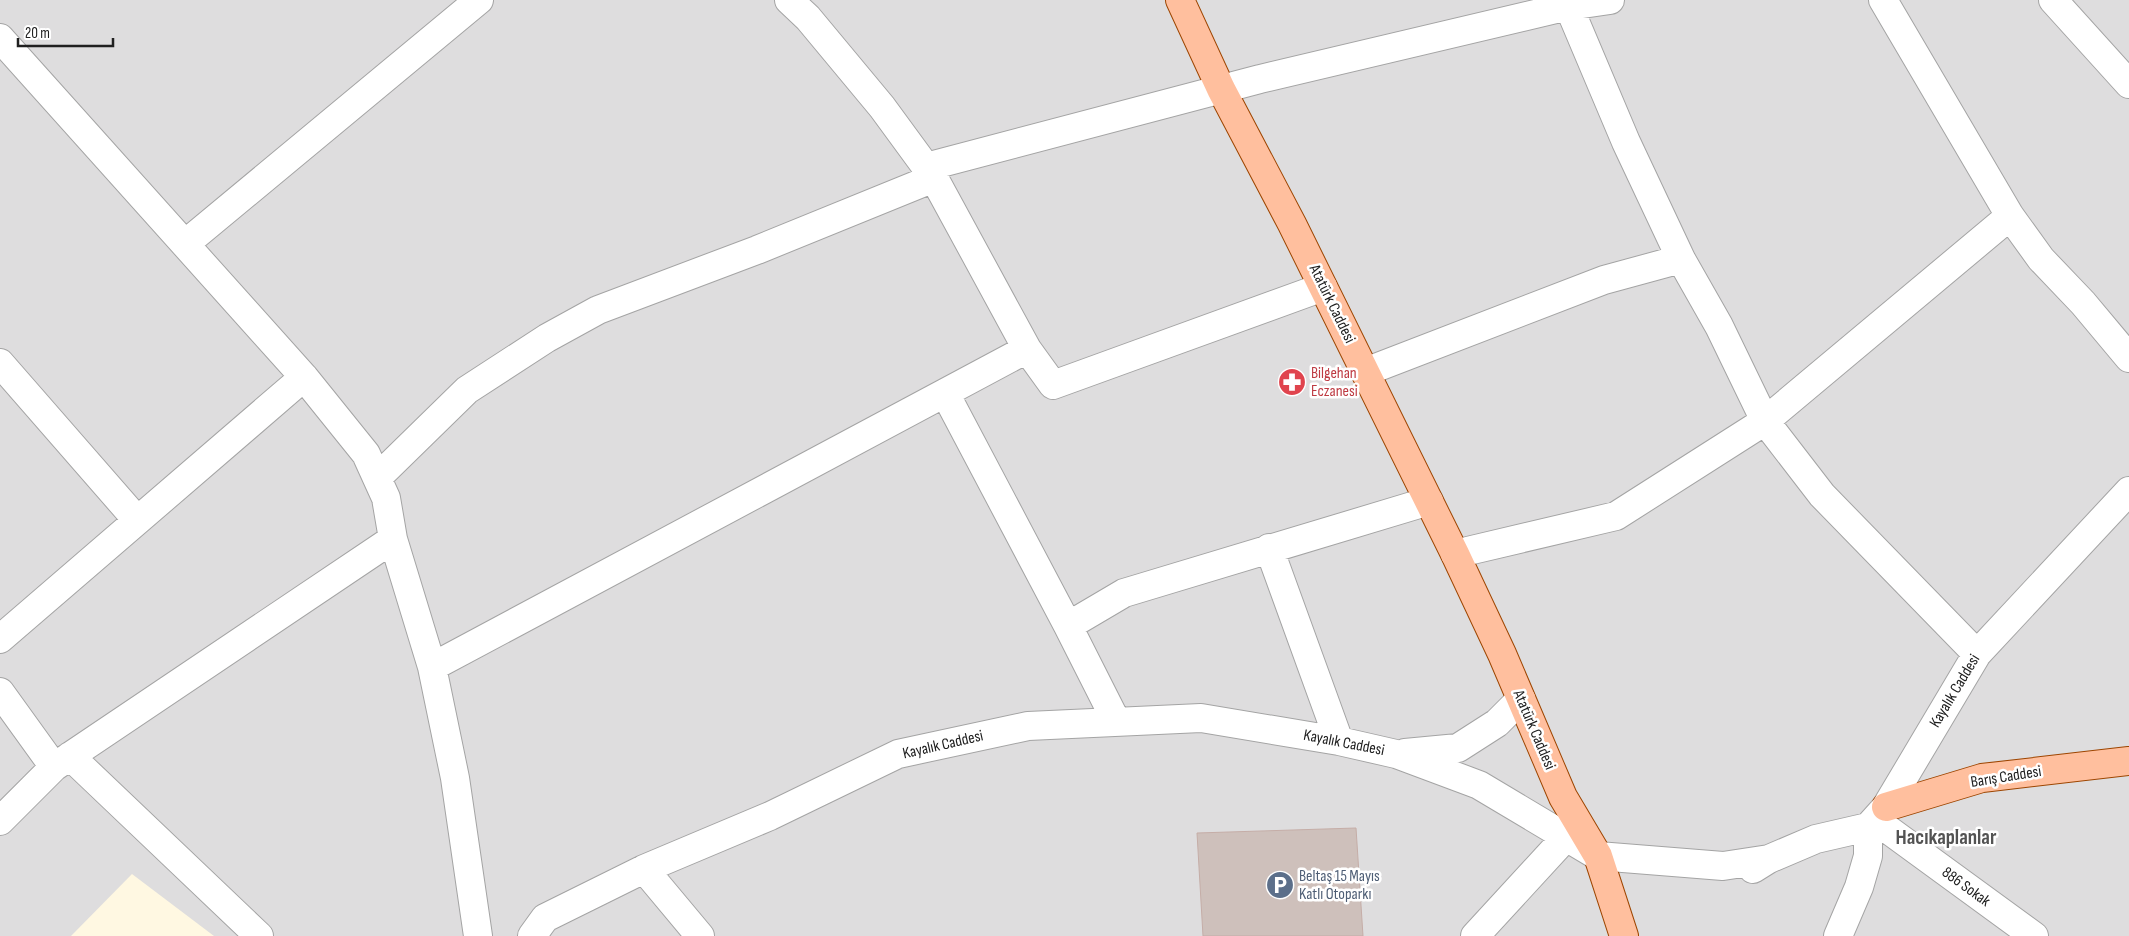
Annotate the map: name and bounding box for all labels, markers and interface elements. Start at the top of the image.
scale bar [18,15,112,47]
text: 20 m [25,24,50,43]
street label: Atatürk Caddesi [1304,261,1359,346]
place label: Bilgehan Eczanesi [1311,364,1358,401]
pharmacy icon: Bilgehan Eczanesi [1277,367,1307,397]
street label: Kayalık Caddesi [1926,651,1984,731]
street label: Atatürk Caddesi [1508,686,1559,773]
street label: Kayalık Caddesi [1302,726,1386,760]
street label: Kayalık Caddesi [901,727,985,763]
street label: Barış Caddesi [1969,762,2043,792]
district label: Hacıkaplanlar [1896,825,1997,850]
street label: 886 Sokak [1938,863,1994,911]
place label: Beltaş 15 Mayıs Katlı Otoparkı [1299,867,1380,904]
parking icon: Beltaş 15 Mayıs Katlı Otoparkı [1265,870,1295,900]

